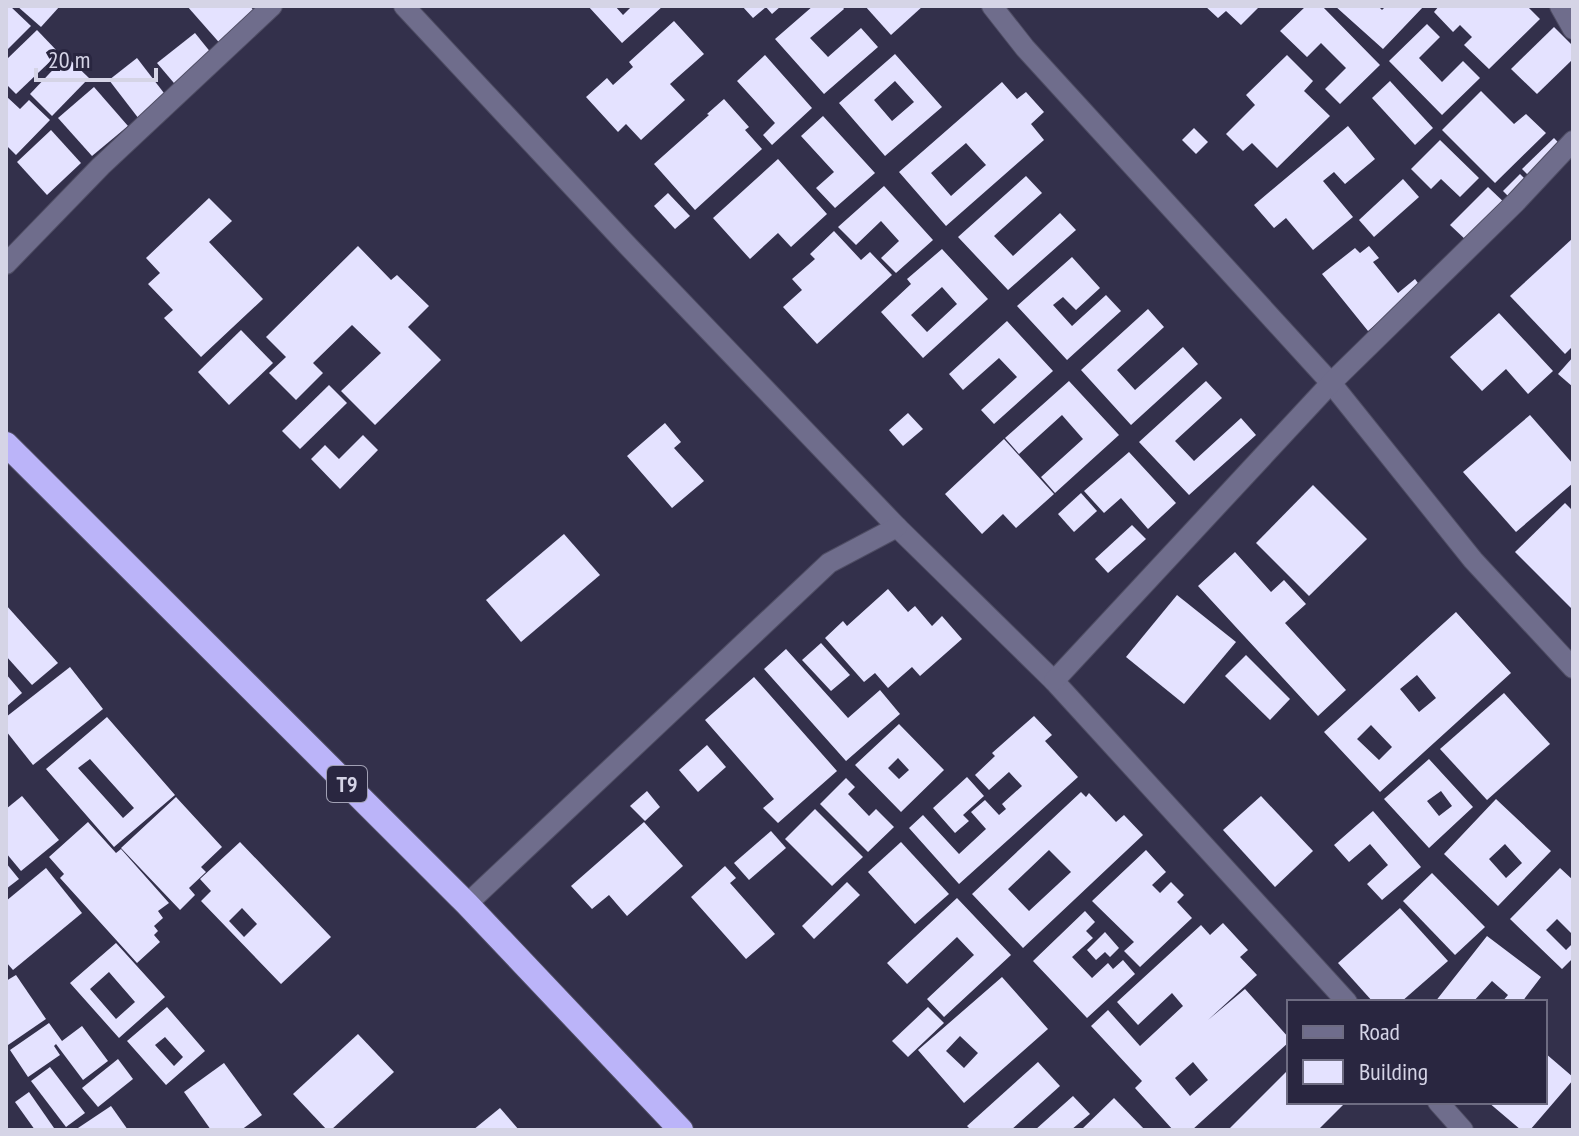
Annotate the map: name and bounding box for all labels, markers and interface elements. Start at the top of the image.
scale bar [36,32,156,82]
text: 20 m [48,44,90,75]
road number: T9 [327,766,367,802]
legend [1287,1000,1547,1104]
text: Road [1359,1016,1400,1047]
text: Building [1359,1056,1428,1087]

